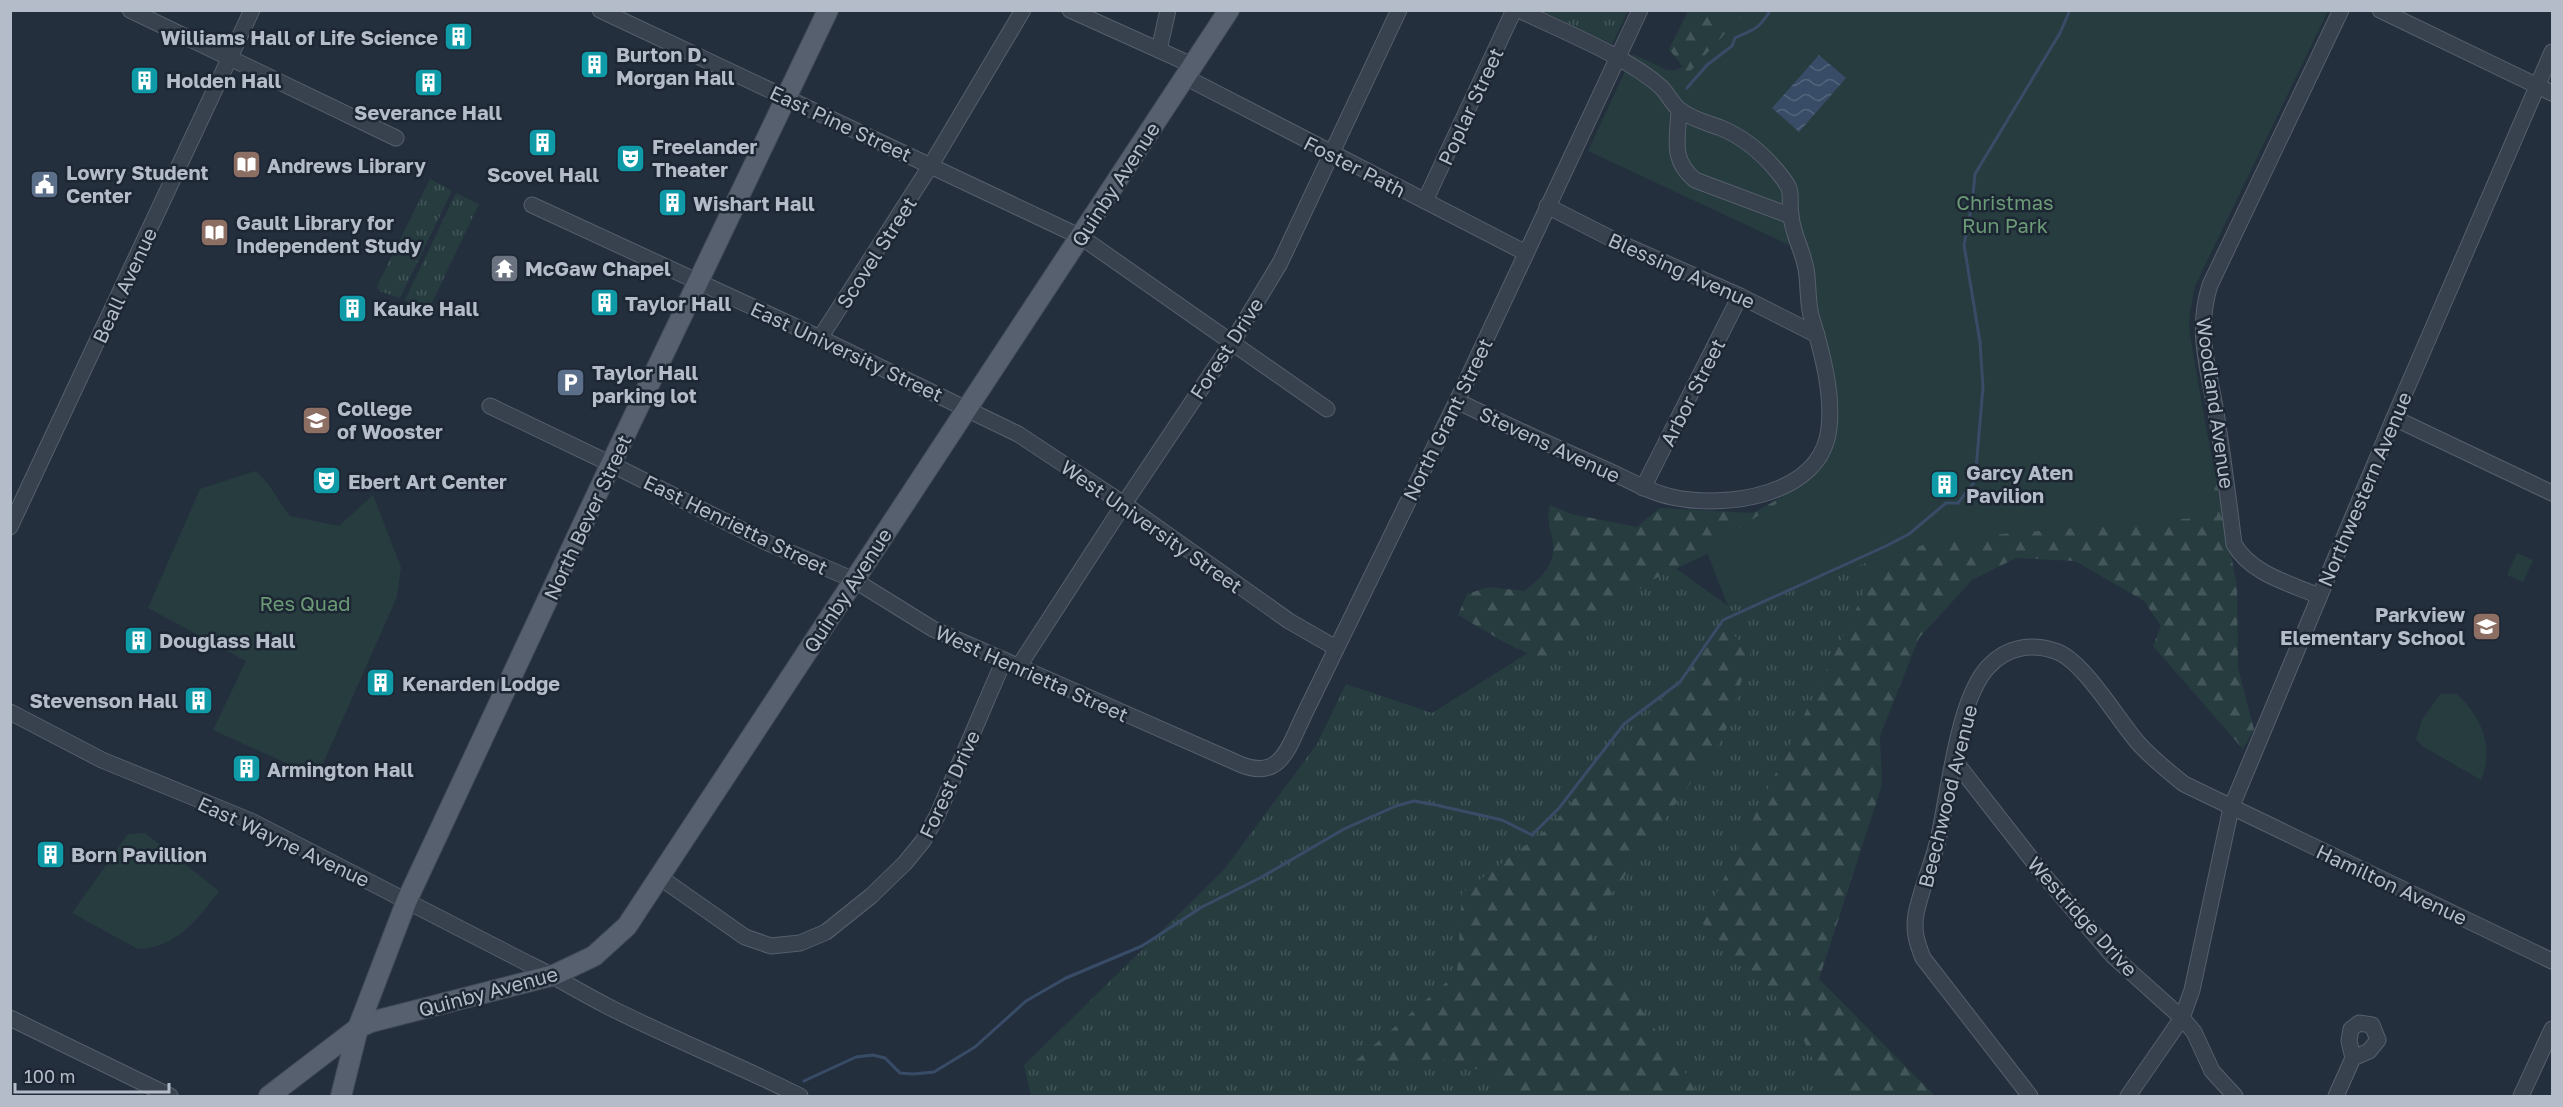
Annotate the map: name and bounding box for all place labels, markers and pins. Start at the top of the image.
building icon: Williams Hall of Life Science [443,21,475,53]
place label: Williams Hall of Life Science [160,25,438,49]
place label: Burton D. Morgan Hall [616,42,735,89]
building icon: Burton D. Morgan Hall [579,49,611,81]
building icon: Holden Hall [129,64,161,96]
building icon: Severance Hall [412,66,444,98]
place label: Holden Hall [166,68,281,92]
place label: Severance Hall [354,100,502,124]
building icon: Scovel Hall [527,127,559,159]
place label: Freelander Theater [652,134,758,181]
theatre icon: Freelander Theater [615,142,647,174]
library icon: Andrews Library [230,149,262,181]
place label: Andrews Library [267,153,426,177]
place label: Lowry Student Center [66,160,209,207]
place label: Scovel Hall [487,162,599,186]
public building icon: Lowry Student Center [29,168,61,200]
building icon: Wishart Hall [656,187,688,219]
place label: Wishart Hall [693,191,815,215]
place label: Gault Library for Independent Study [236,210,422,257]
library icon: Gault Library for Independent Study [199,217,231,249]
temple icon: McGaw Chapel [488,252,520,284]
place label: McGaw Chapel [525,256,671,280]
building icon: Taylor Hall [588,287,620,319]
place label: Taylor Hall [625,291,732,315]
building icon: Kauke Hall [336,292,368,324]
place label: Kauke Hall [373,296,479,320]
place label: Taylor Hall parking lot [592,360,699,407]
parking icon: Taylor Hall parking lot [555,367,587,399]
place label: College of Wooster [337,396,443,443]
school or university icon: College of Wooster [300,404,332,436]
place label: Garcy Aten Pavilion [1966,460,2073,507]
theatre icon: Ebert Art Center [311,465,343,497]
building icon: Garcy Aten Pavilion [1929,468,1961,500]
place label: Ebert Art Center [348,469,507,493]
place label: Parkview Elementary School [2280,602,2465,649]
school or university icon: Parkview Elementary School [2470,610,2502,642]
building icon: Douglass Hall [122,624,154,656]
place label: Douglass Hall [159,628,296,652]
building icon: Kenarden Lodge [365,667,397,699]
place label: Kenarden Lodge [402,671,560,695]
building icon: Stevenson Hall [183,684,215,716]
place label: Stevenson Hall [29,688,178,712]
building icon: Armington Hall [230,753,262,785]
place label: Armington Hall [267,757,414,781]
building icon: Born Pavillion [34,838,66,870]
place label: Born Pavillion [71,842,207,866]

